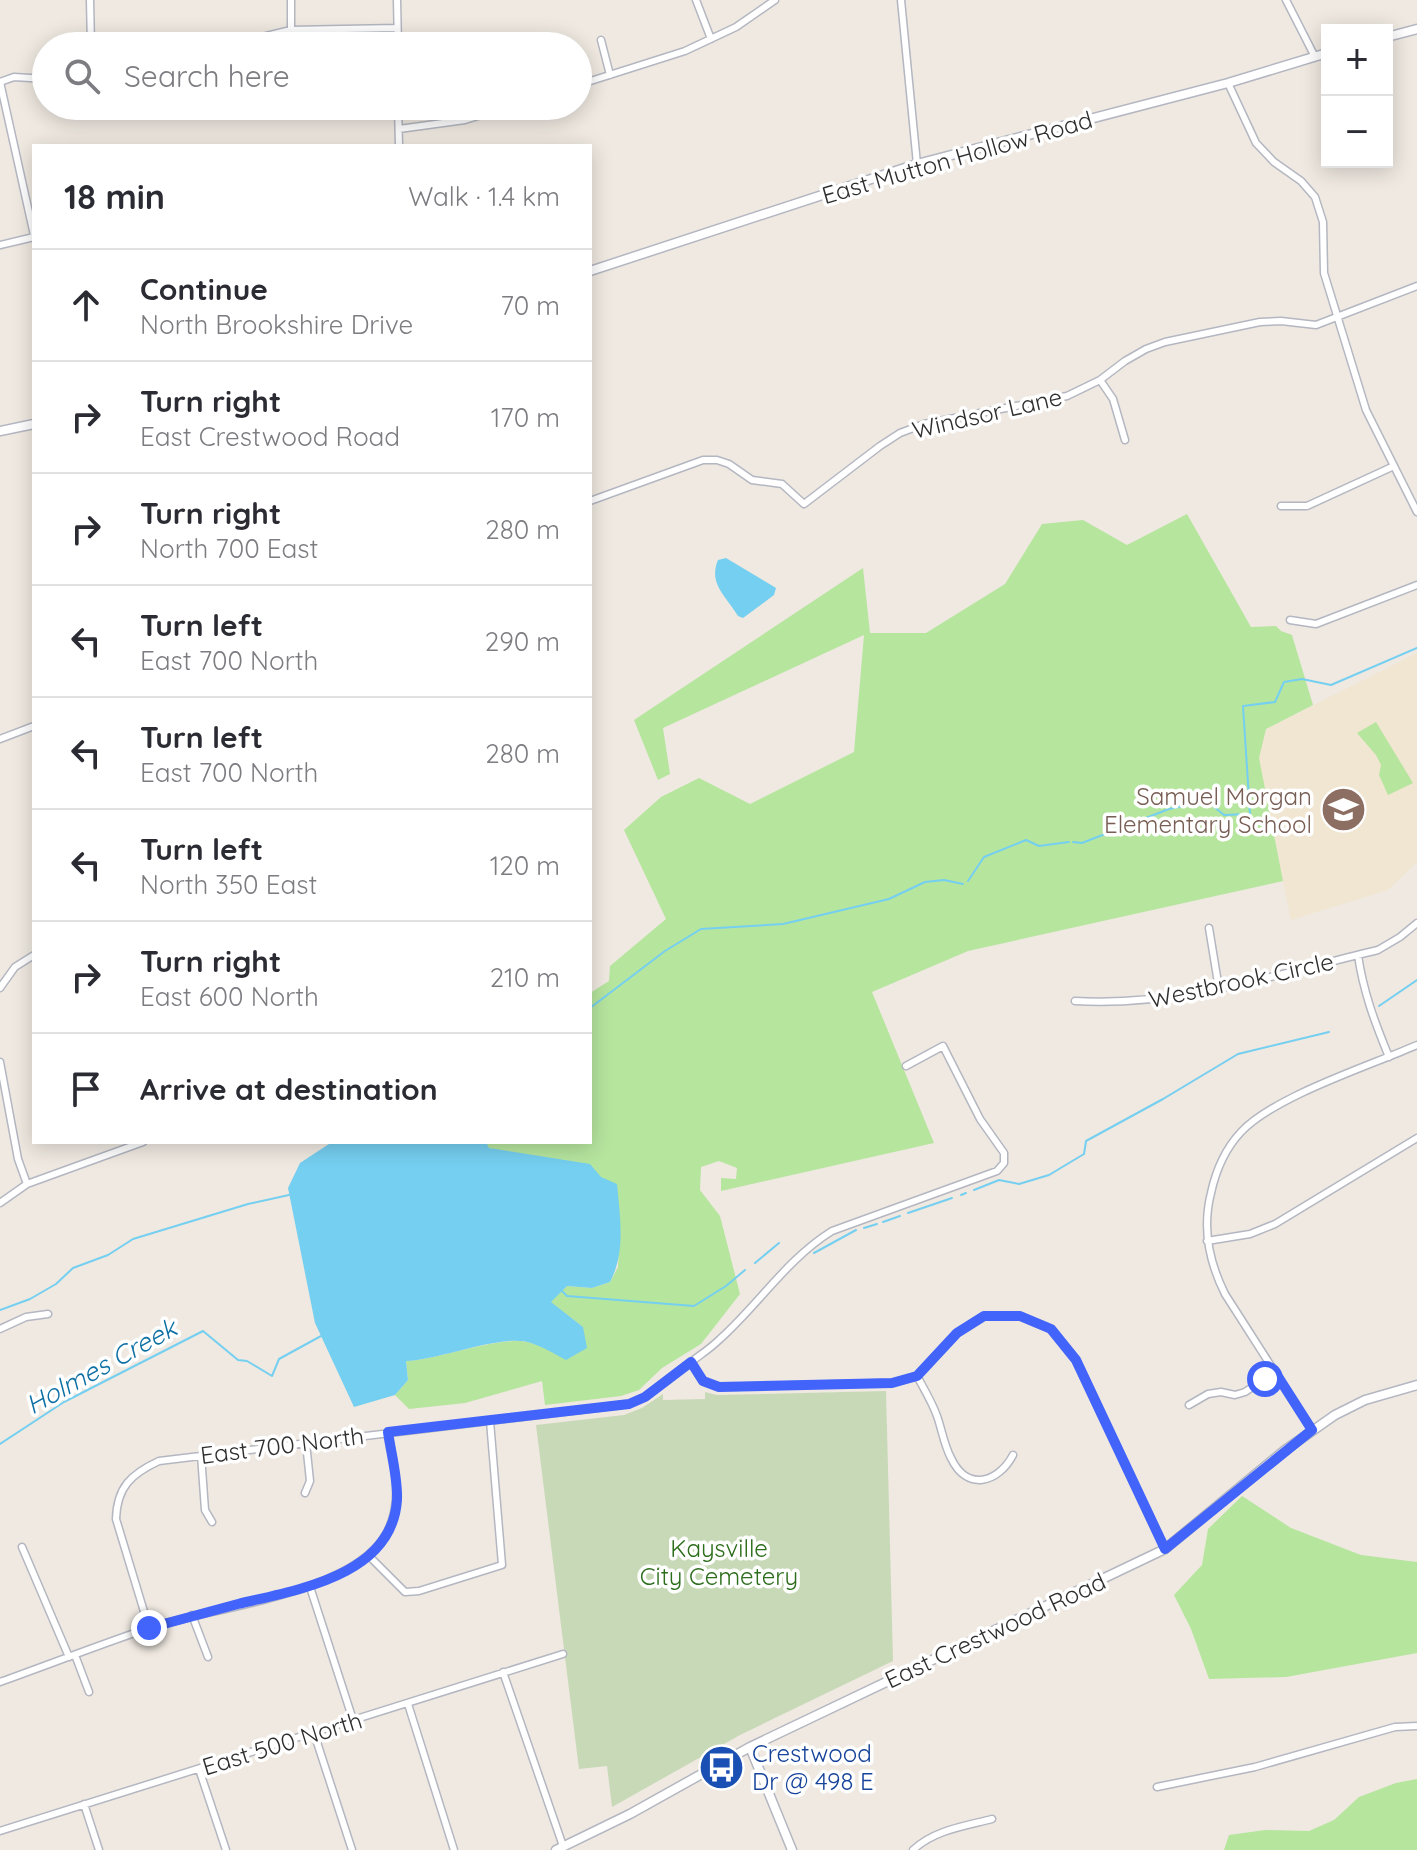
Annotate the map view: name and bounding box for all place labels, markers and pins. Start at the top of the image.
place label: Samuel Morgan Elementary School [1104,781,1312,839]
school or university icon: Samuel Morgan Elementary School [1319,786,1367,834]
place label: Crestwood Dr @ 498 E [752,1738,874,1796]
bus stop icon: Crestwood Dr @ 498 E [697,1743,745,1791]

